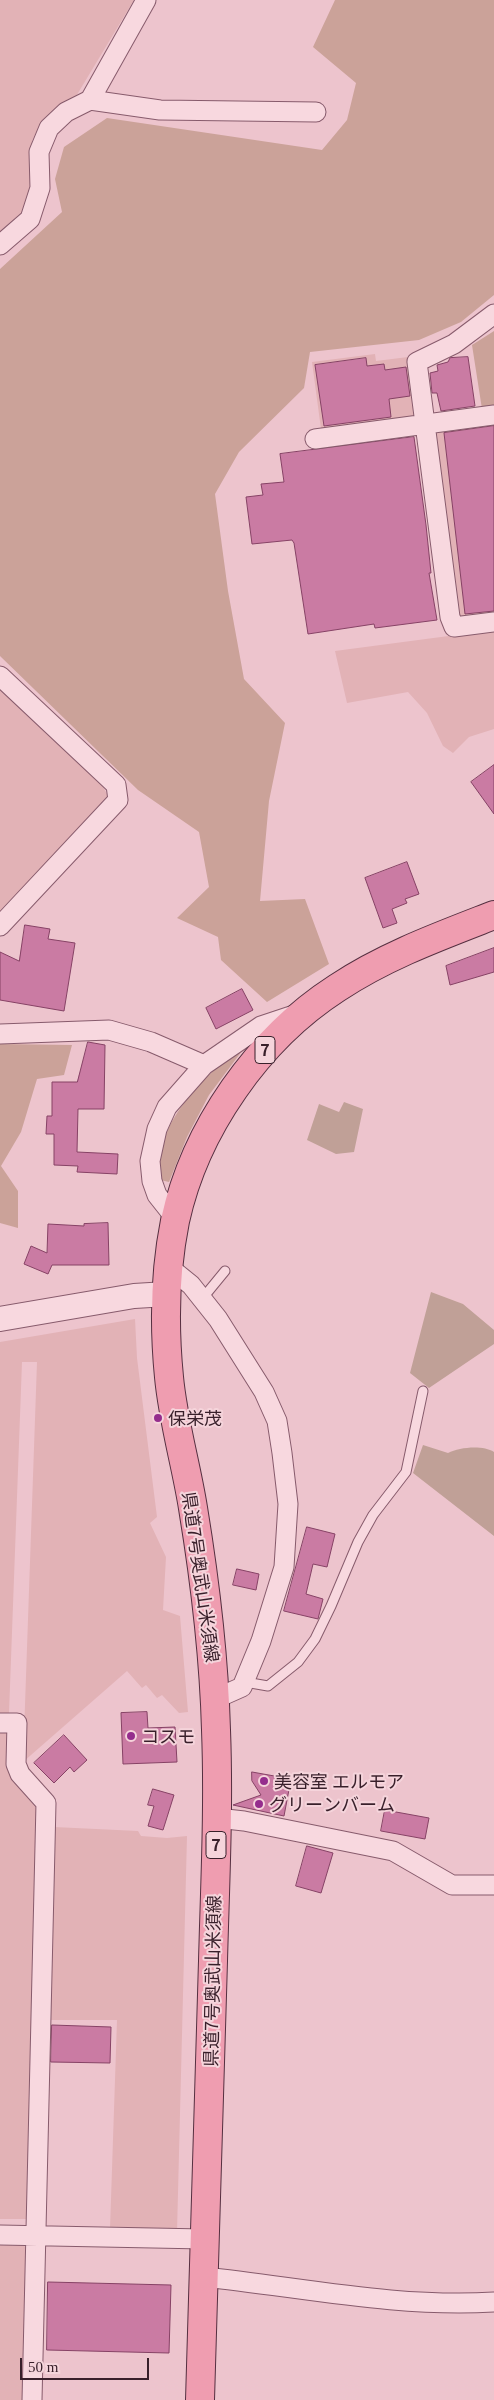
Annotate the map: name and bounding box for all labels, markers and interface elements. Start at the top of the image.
road number: 7 [255,1036,275,1064]
place label: 保栄茂 [168,1407,222,1429]
marker: 保栄茂 [152,1412,164,1424]
street label: 県道7号奥武山米須線 [178,1490,224,1664]
place label: コスモ [141,1725,195,1747]
marker: コスモ [125,1730,137,1742]
place label: 美容室 エルモア [274,1770,404,1792]
marker: 美容室 エルモア [258,1775,270,1787]
place label: グリーンバーム [269,1793,395,1815]
marker: グリーンバーム [253,1798,265,1810]
road number: 7 [206,1832,226,1858]
street label: 県道7号奥武山米須線 [200,1895,224,2067]
scale bar [22,2348,151,2380]
text: 50 m [28,2359,58,2375]

